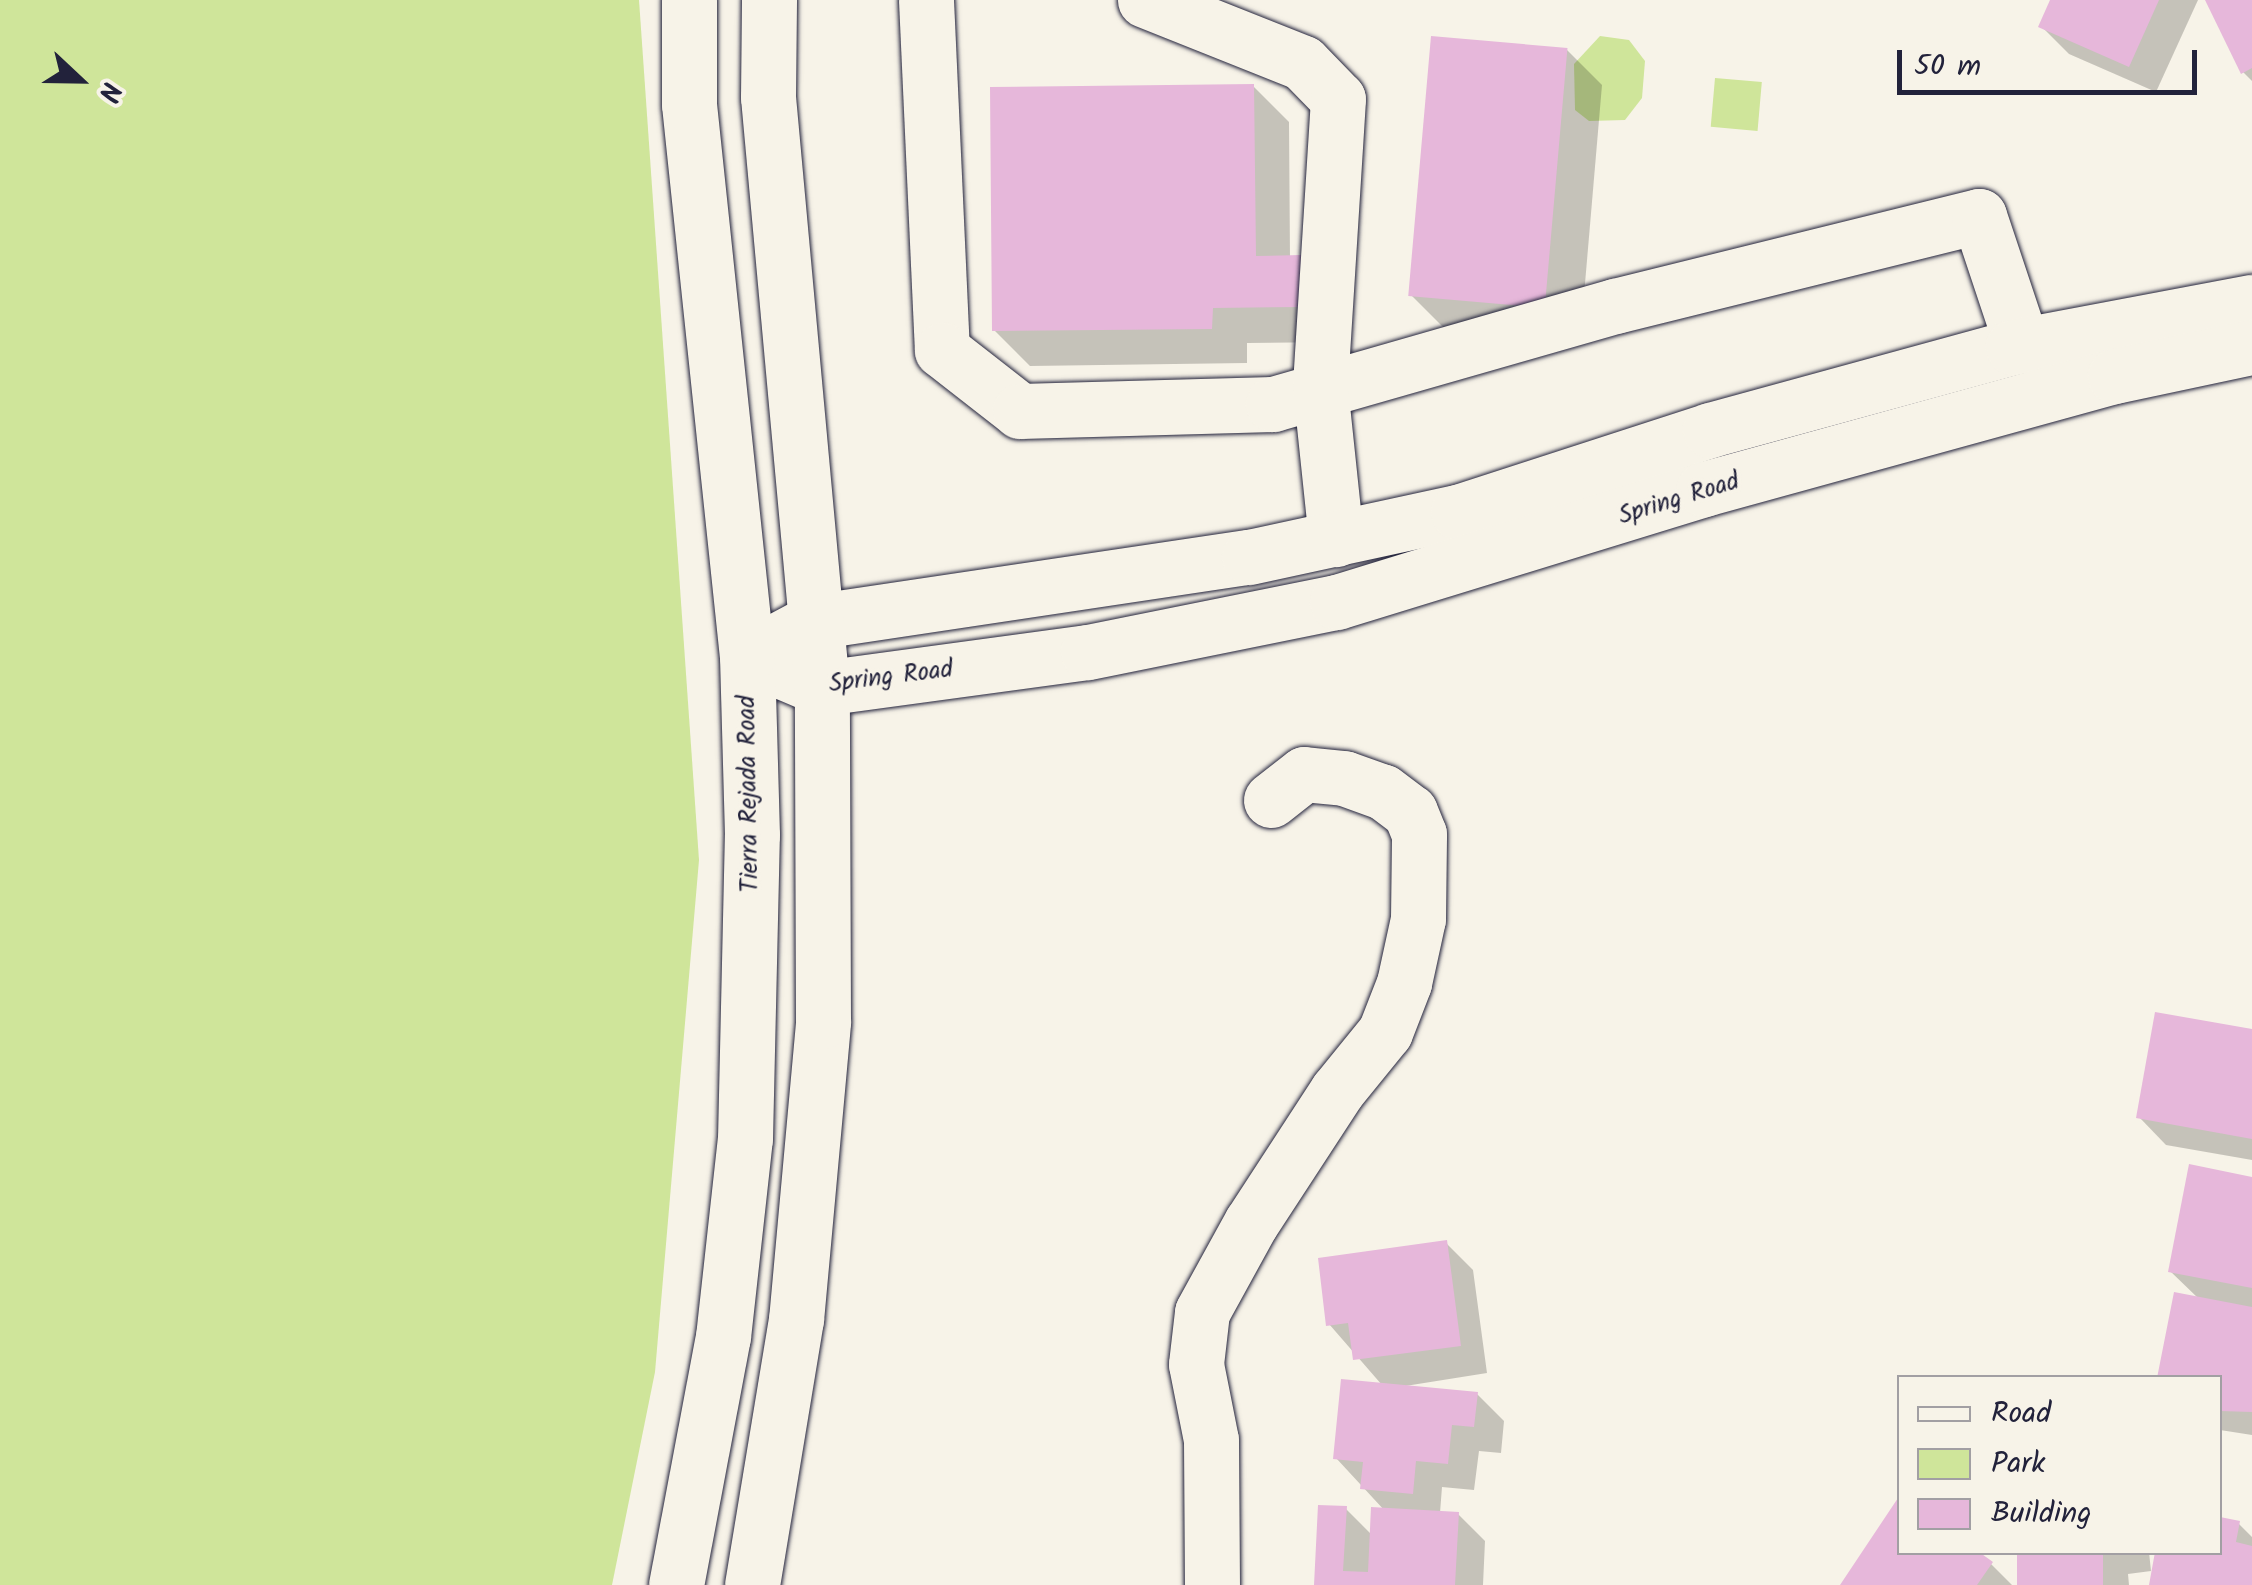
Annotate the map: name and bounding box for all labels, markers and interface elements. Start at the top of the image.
north arrow [30,30,130,130]
scale bar [1902,30,2202,92]
text: 50 m [1914,43,1981,91]
text: N [84,75,132,108]
street label: Spring Road [1615,466,1743,532]
street label: Spring Road [827,655,955,699]
street label: Tierra Rejada Road [732,695,766,893]
legend [1897,1375,2222,1555]
text: Road [1991,1390,2051,1438]
text: Park [1991,1440,2045,1488]
text: Building [1991,1490,2091,1538]

